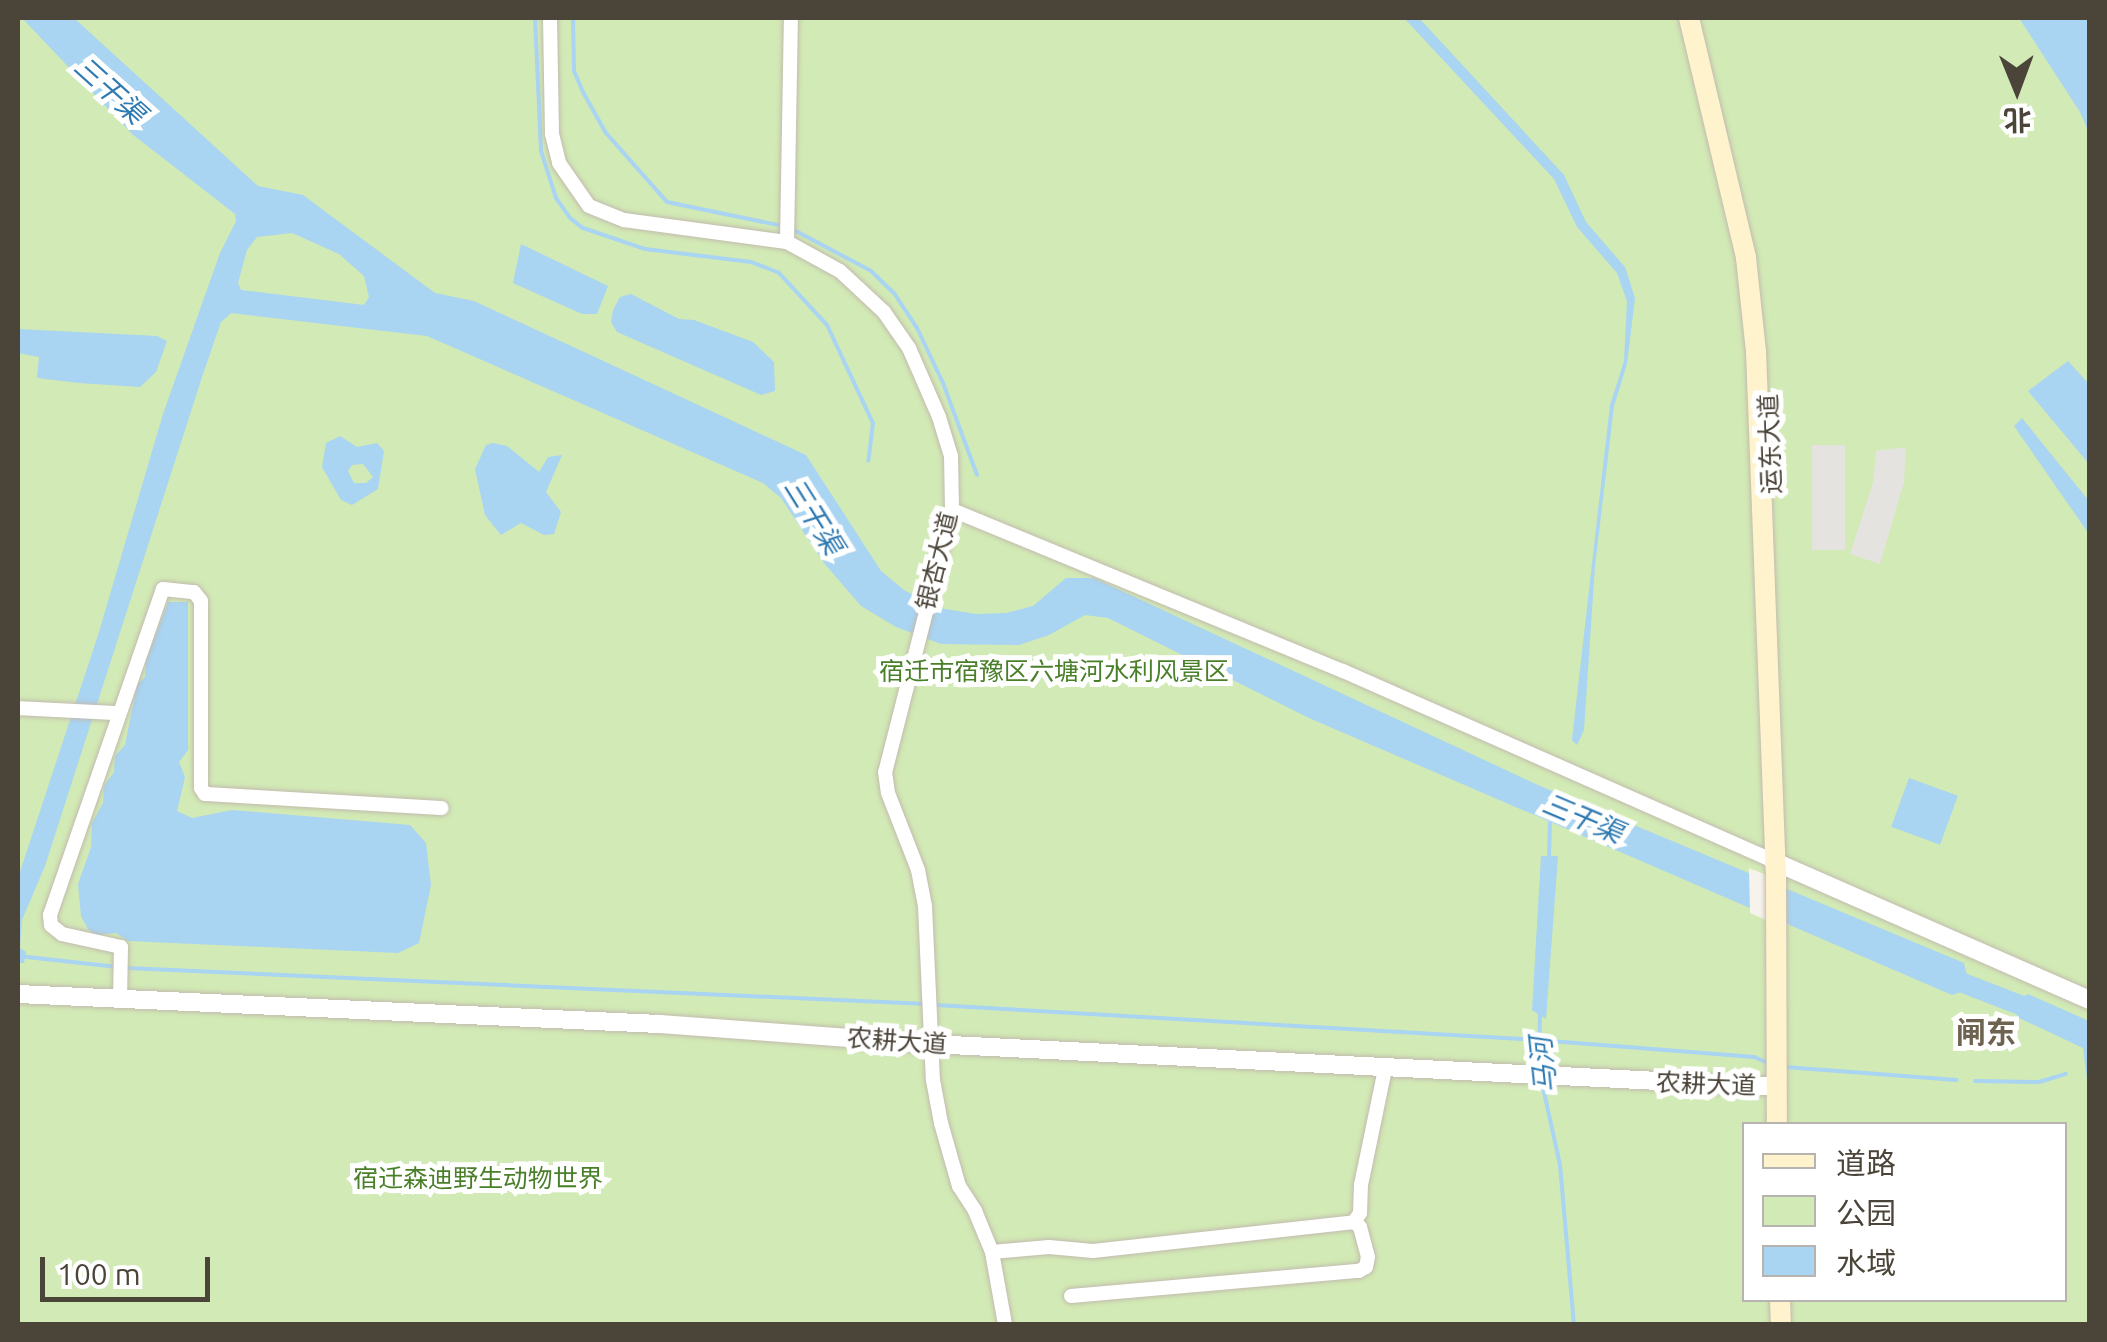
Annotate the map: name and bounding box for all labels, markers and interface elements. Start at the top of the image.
north arrow [1967,40,2067,140]
water label: 三干渠 [68,49,152,131]
text: 北 [2003,105,2032,136]
street label: 运东大道 [1753,394,1787,494]
water label: 三干渠 [777,471,851,561]
street label: 银杏大道 [910,509,964,613]
park label: 宿迁市宿豫区六塘河水利风景区 [879,656,1229,686]
water label: 三干渠 [1538,786,1628,850]
district label: 闸东 [1956,1014,2016,1050]
street label: 农耕大道 [846,1023,948,1059]
water label: 马河 [1523,1035,1563,1095]
street label: 农耕大道 [1656,1067,1756,1101]
legend [1742,1122,2067,1302]
text: 道路 [1836,1146,1896,1180]
park label: 宿迁森迪野生动物世界 [353,1163,603,1193]
text: 公园 [1836,1196,1896,1230]
scale bar [45,1237,215,1299]
text: 水域 [1836,1246,1896,1280]
text: 100 m [57,1257,141,1291]

